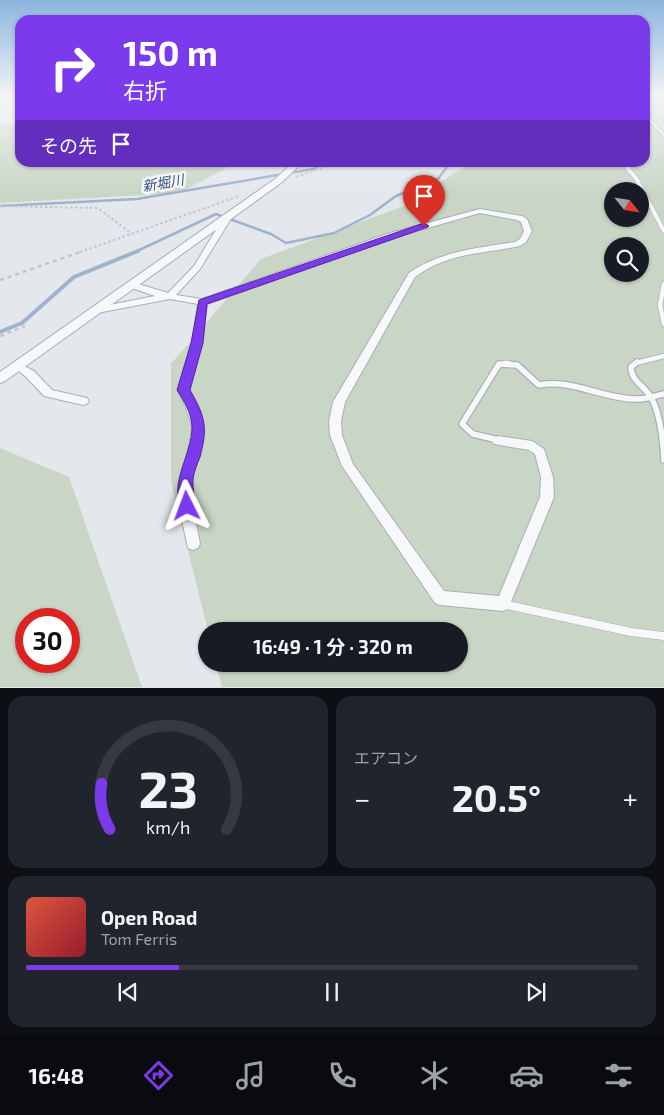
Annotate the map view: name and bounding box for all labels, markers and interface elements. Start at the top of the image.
text: 150 m [123,31,218,73]
icon: right [40,35,105,100]
text: 右折 [123,77,167,103]
icon: arrive [107,130,135,158]
text: その先 [40,134,97,157]
water label: 新堀川 [141,170,187,195]
pin [403,175,445,226]
icon: arrive [410,182,438,210]
north arrow [604,182,649,228]
map controls [604,182,649,282]
button: search [604,237,649,282]
position arrow [160,479,212,531]
speed limit sign: 30 [15,608,80,673]
text: 16:49 · 1 分 · 320 m [253,635,413,658]
text: エアコン [354,748,418,767]
text: 23 [138,756,198,818]
text: 20.5° [452,774,541,820]
text: − [354,781,370,815]
text: + [623,781,638,815]
text: km/h [146,816,190,838]
text: Open Road [101,906,197,929]
text: Tom Ferris [101,929,177,948]
icon: previous [114,978,142,1006]
icon: pause [318,978,346,1006]
icon: next [522,978,550,1006]
icon: directions [141,1058,176,1093]
icon: music [233,1058,268,1093]
icon: phone [325,1058,360,1093]
icon: climate [417,1058,452,1093]
icon: car [509,1058,544,1093]
icon: filters [601,1058,636,1093]
text: 16:48 [28,1062,84,1088]

